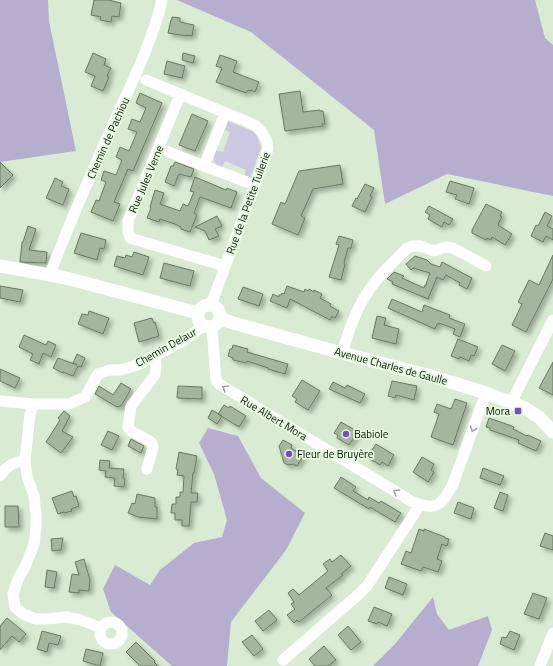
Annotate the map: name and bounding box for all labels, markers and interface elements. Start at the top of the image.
street label: Chemin de Pachiou [83,94,133,181]
street label: Rue Jules Verne [125,142,168,215]
street label: Rue de la Petite Tuilerie [222,149,274,256]
street label: Chemin Delaur [133,323,200,370]
street label: Avenue Charles de Gaulle [333,343,450,389]
one-way arrow [222,385,229,392]
street label: Rue Albert Mora [238,392,311,445]
place label: Mora [486,403,510,419]
marker: Mora [513,406,523,416]
place label: Babiole [354,426,389,442]
one-way arrow [469,426,477,433]
marker: Babiole [341,429,351,439]
place label: Fleur de Bruyère [297,446,374,462]
marker: Fleur de Bruyère [284,449,294,459]
one-way arrow [393,489,400,497]

